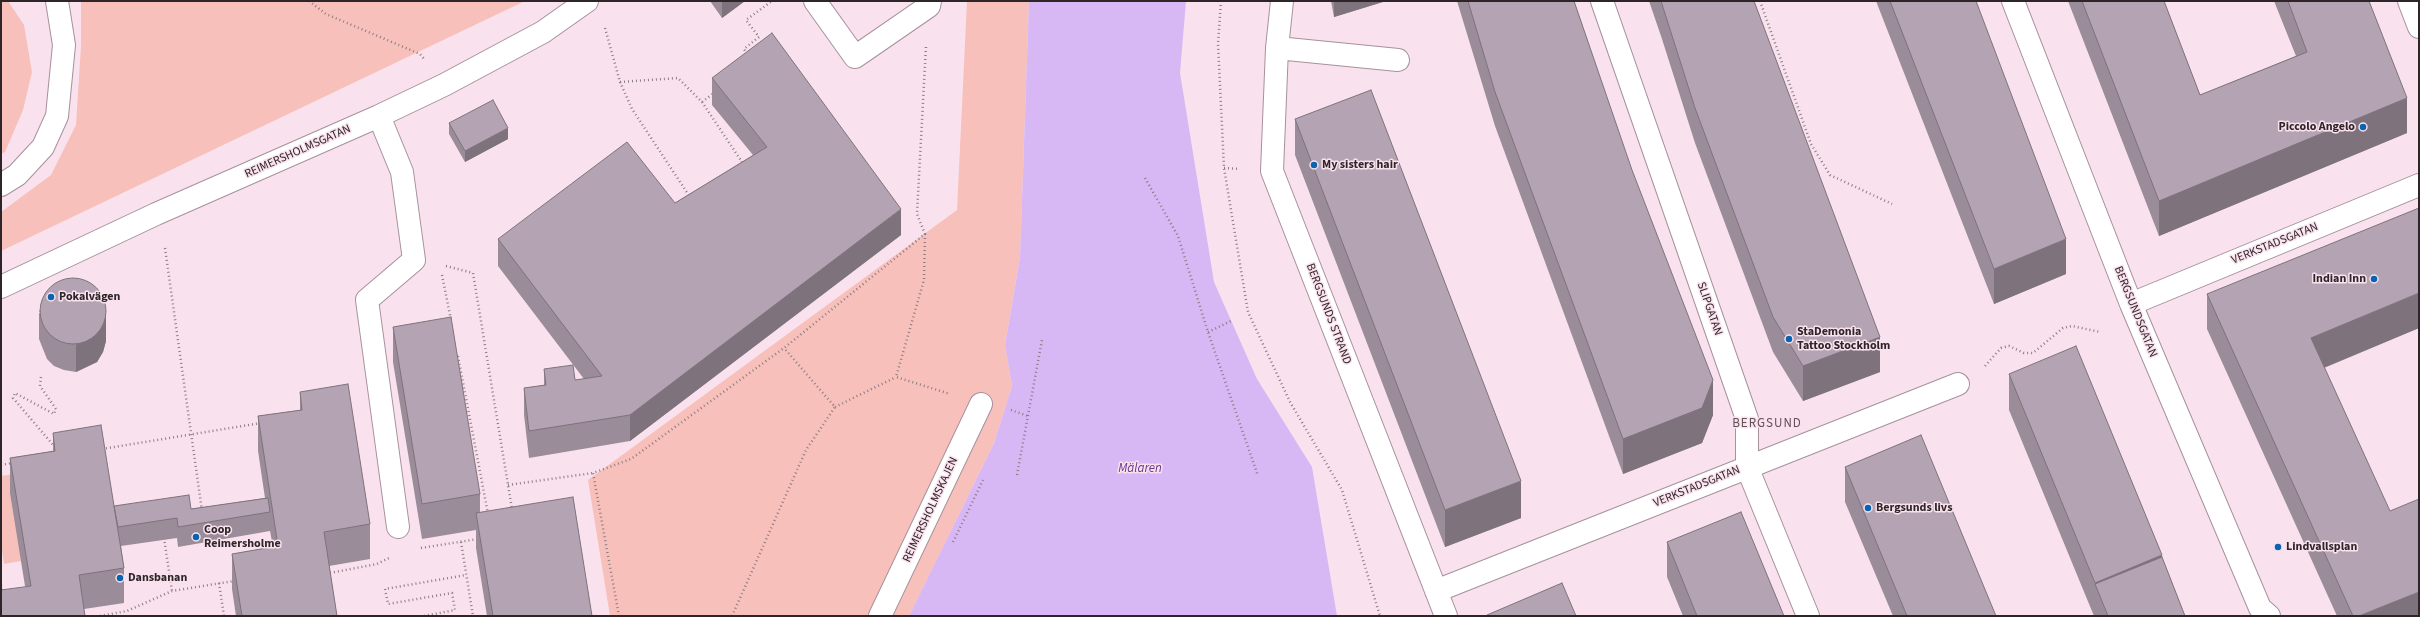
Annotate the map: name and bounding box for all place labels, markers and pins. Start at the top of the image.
place label: Piccolo Angelo [2279,120,2355,134]
marker: Piccolo Angelo [2358,122,2368,132]
place label: My sisters hair [1322,158,1398,172]
marker: My sisters hair [1309,160,1319,170]
place label: Indian Inn [2312,272,2366,286]
marker: Indian Inn [2369,274,2379,284]
place label: Pokalvägen [59,290,120,304]
marker: Pokalvägen [46,292,56,302]
place label: StaDemonia Tattoo Stockholm [1797,325,1890,353]
marker: StaDemonia Tattoo Stockholm [1784,334,1794,344]
place label: Bergsunds livs [1876,501,1952,515]
marker: Bergsunds livs [1863,503,1873,513]
place label: Coop Reimersholme [204,523,281,551]
marker: Coop Reimersholme [191,532,201,542]
place label: Lindvallsplan [2286,540,2357,554]
marker: Lindvallsplan [2273,542,2283,552]
place label: Dansbanan [128,571,187,585]
marker: Dansbanan [115,573,125,583]

